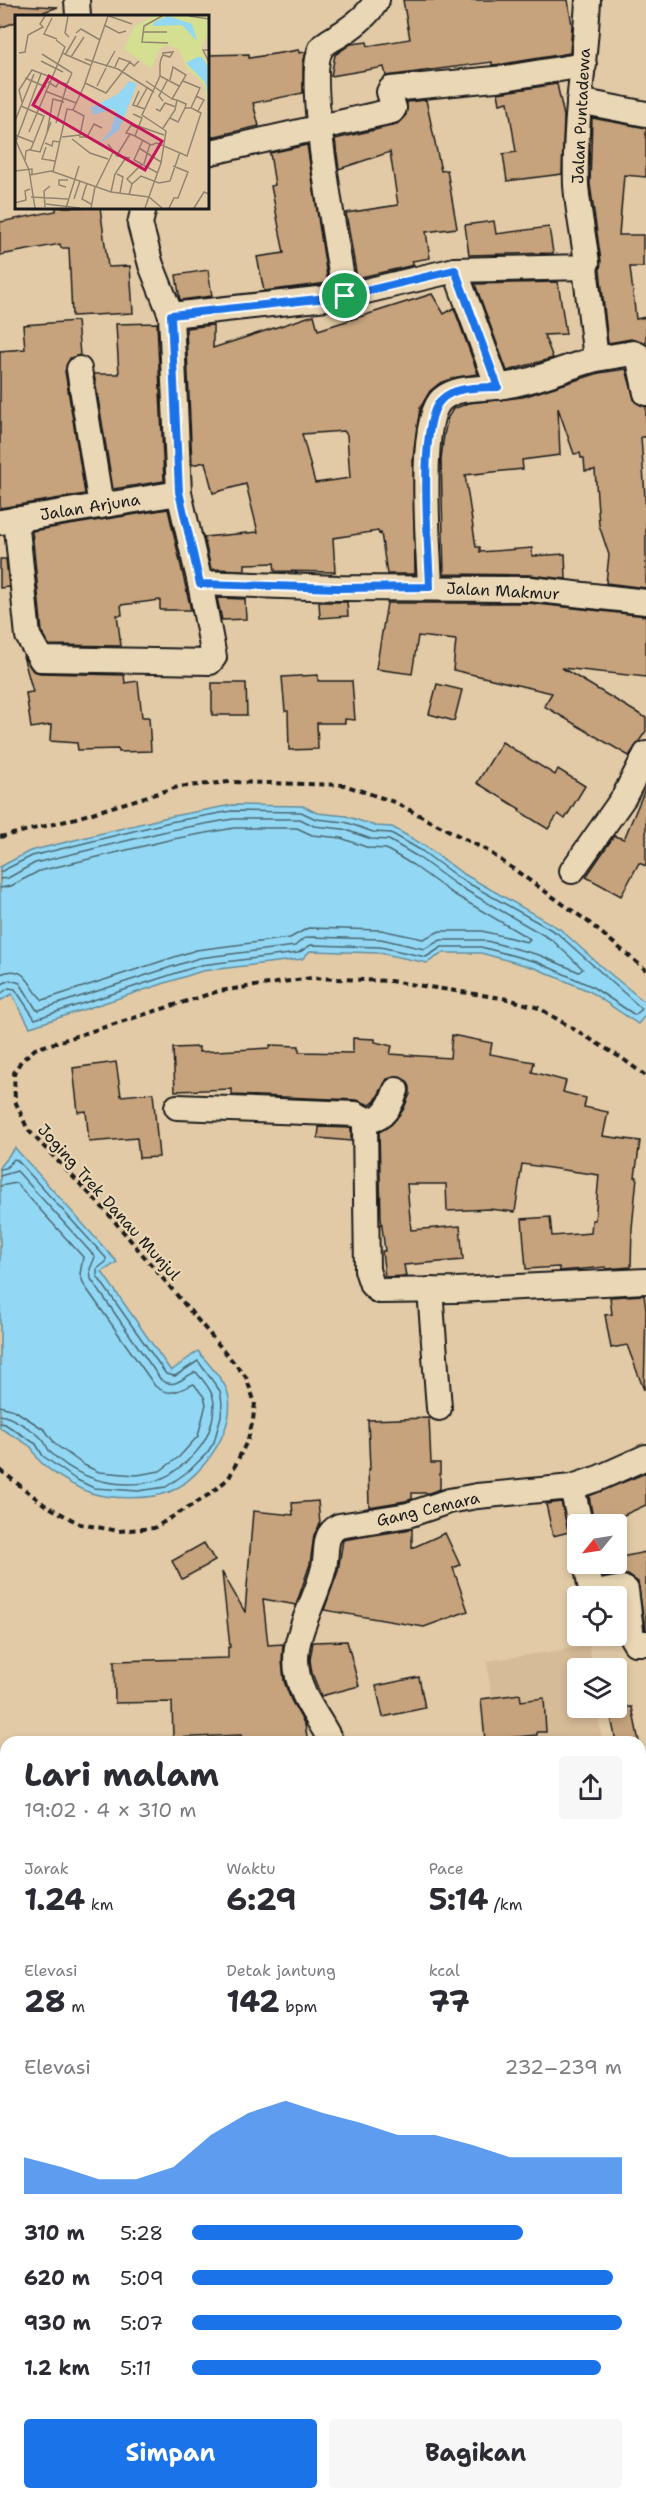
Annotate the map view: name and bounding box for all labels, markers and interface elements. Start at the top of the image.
inset map [15,15,208,208]
street label: Jalan Puntadewa [567,48,595,184]
pin [319,270,370,321]
icon: arrive [328,279,361,312]
street label: Jalan Arjuna [38,489,142,525]
street label: Jalan Makmur [446,578,560,604]
street label: Joging Trek Danau Munjul [33,1119,185,1285]
street label: Gang Cemara [374,1487,482,1531]
north arrow [567,1514,627,1574]
map controls [567,1514,627,1718]
button: locate [567,1586,627,1646]
button: layers [567,1658,627,1718]
text: Lari malam [24,1752,219,1797]
button: share [559,1756,622,1819]
text: 19:02 · 4 × 310 m [24,1797,196,1823]
text: Jarak [24,1858,69,1879]
text: Waktu [226,1858,276,1879]
text: Pace [429,1858,464,1879]
text: 1.24 [24,1879,85,1920]
text: 6:29 [226,1879,296,1920]
text: 5:14 [429,1879,488,1920]
text: km [85,1894,113,1915]
text: /km [488,1894,522,1915]
text: Elevasi [24,1960,78,1981]
text: Detak jantung [226,1960,336,1981]
text: kcal [429,1960,460,1981]
text: 28 [24,1981,66,2022]
text: 142 [226,1981,280,2022]
text: 77 [429,1981,470,2022]
text: m [66,1996,85,2017]
text: bpm [280,1996,317,2017]
text: Elevasi [24,2054,91,2080]
text: 232–239 m [504,2054,622,2080]
text: 310 m [24,2220,85,2246]
text: 5:28 [120,2220,163,2246]
text: 620 m [24,2265,90,2291]
text: 5:09 [120,2265,164,2291]
text: 930 m [24,2310,91,2336]
text: 5:07 [120,2310,163,2336]
text: 1.2 km [24,2355,90,2381]
text: 5:11 [120,2355,152,2381]
button: Simpan [24,2419,317,2488]
button: Bagikan [329,2419,622,2488]

